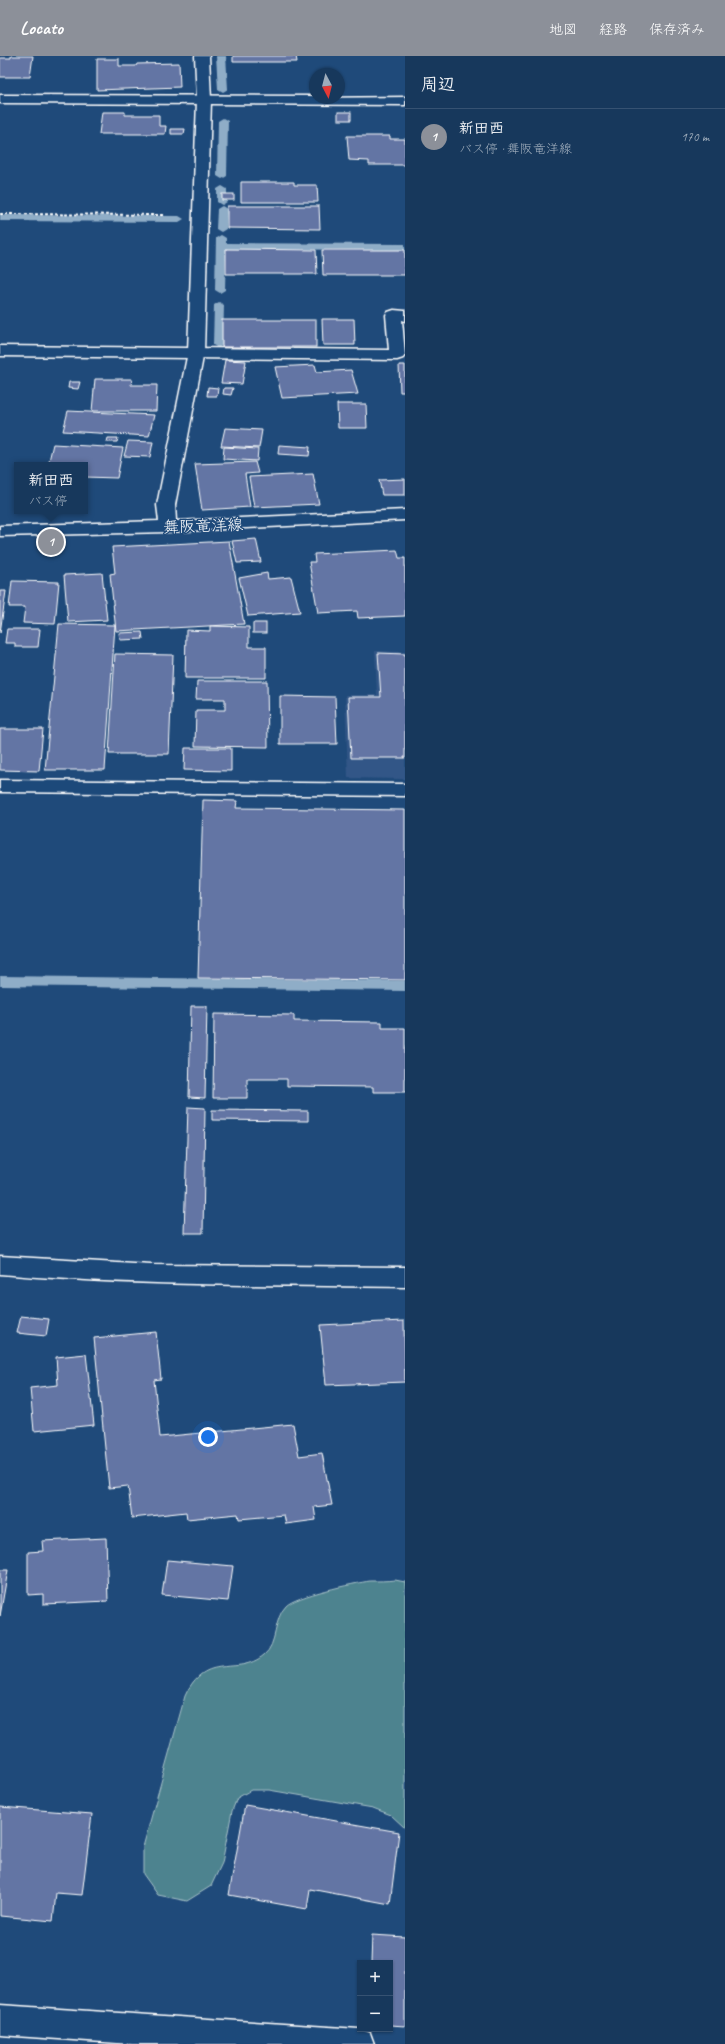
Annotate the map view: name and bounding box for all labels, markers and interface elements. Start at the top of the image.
text: Locato [20,16,63,40]
text: 地図 [549,21,577,38]
text: 経路 [599,21,627,38]
text: 保存済み [649,21,705,38]
north arrow [309,68,345,104]
text: 周辺 [421,74,455,95]
text: 新田西 [459,119,504,138]
text: 1 [431,129,437,145]
text: 170 m [681,129,709,145]
text: バス停 · 舞阪竜洋線 [459,141,572,157]
popup [14,462,88,514]
text: 新田西 [28,471,74,490]
text: バス停 [28,493,68,509]
street label: 舞阪竜洋線 [163,515,243,537]
pin: 1 [38,527,64,557]
your location [198,1427,218,1447]
map controls [357,1960,393,2032]
button: + [357,1960,393,1996]
button: − [357,1996,393,2032]

